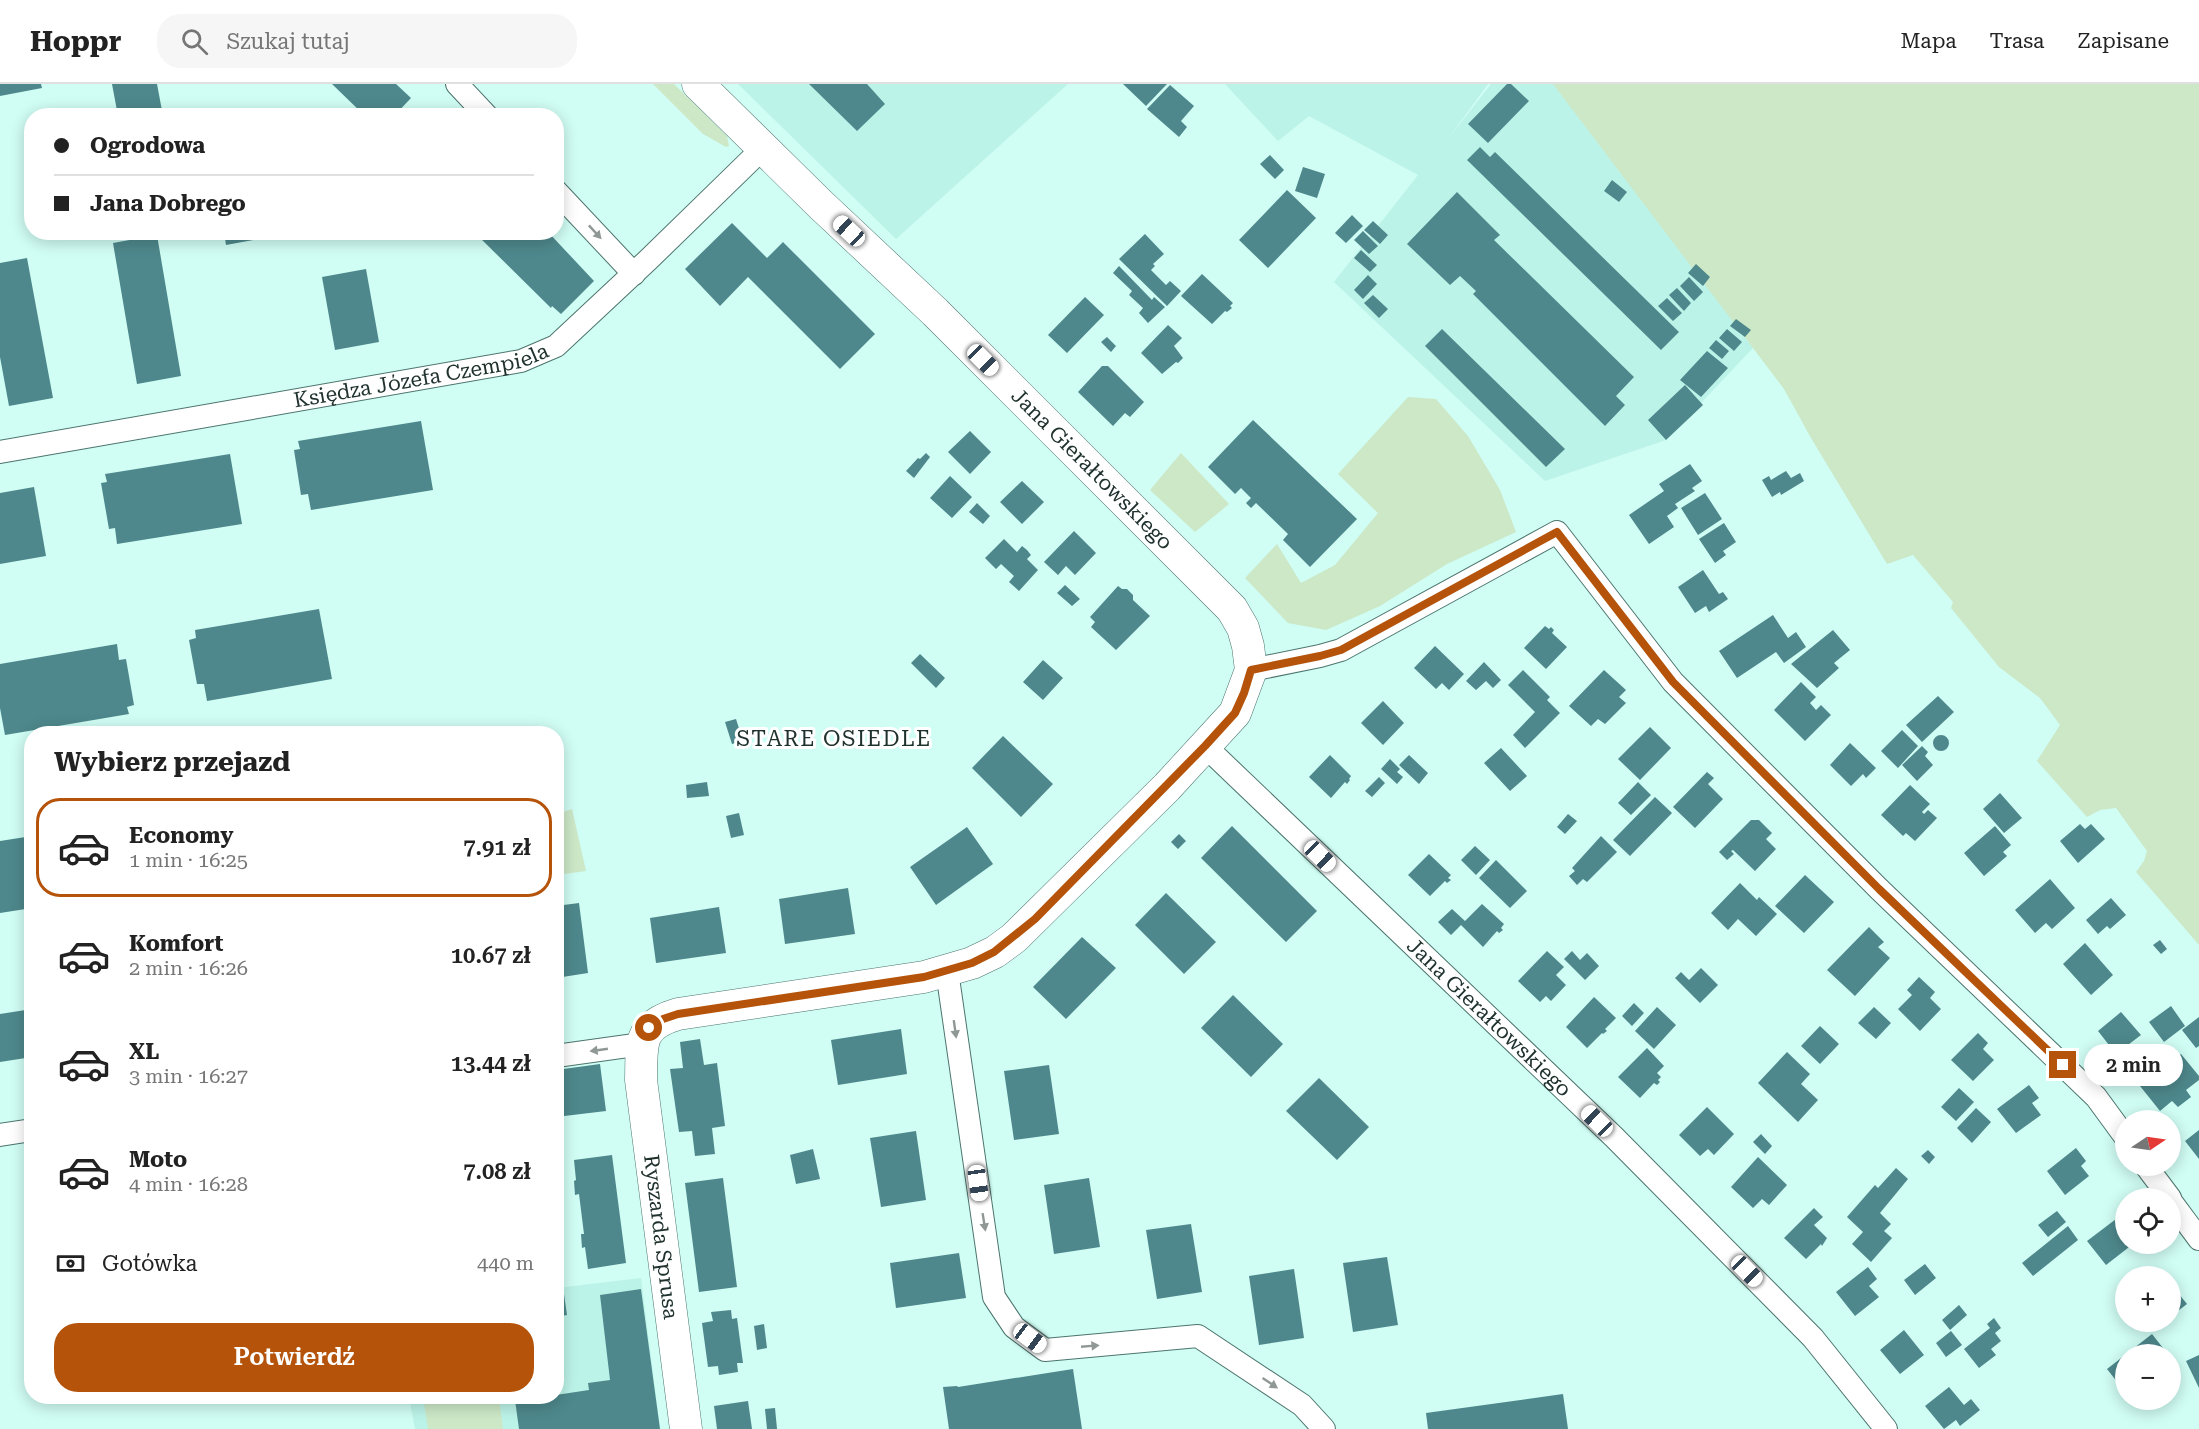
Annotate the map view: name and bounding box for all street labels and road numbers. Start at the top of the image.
street label: Księdza Józefa Czempiela [292,338,553,413]
street label: Jana Gierałtowskiego [1007,384,1177,554]
street label: Jana Gierałtowskiego [1402,934,1576,1102]
street label: Ryszarda Sprusa [639,1153,683,1321]

